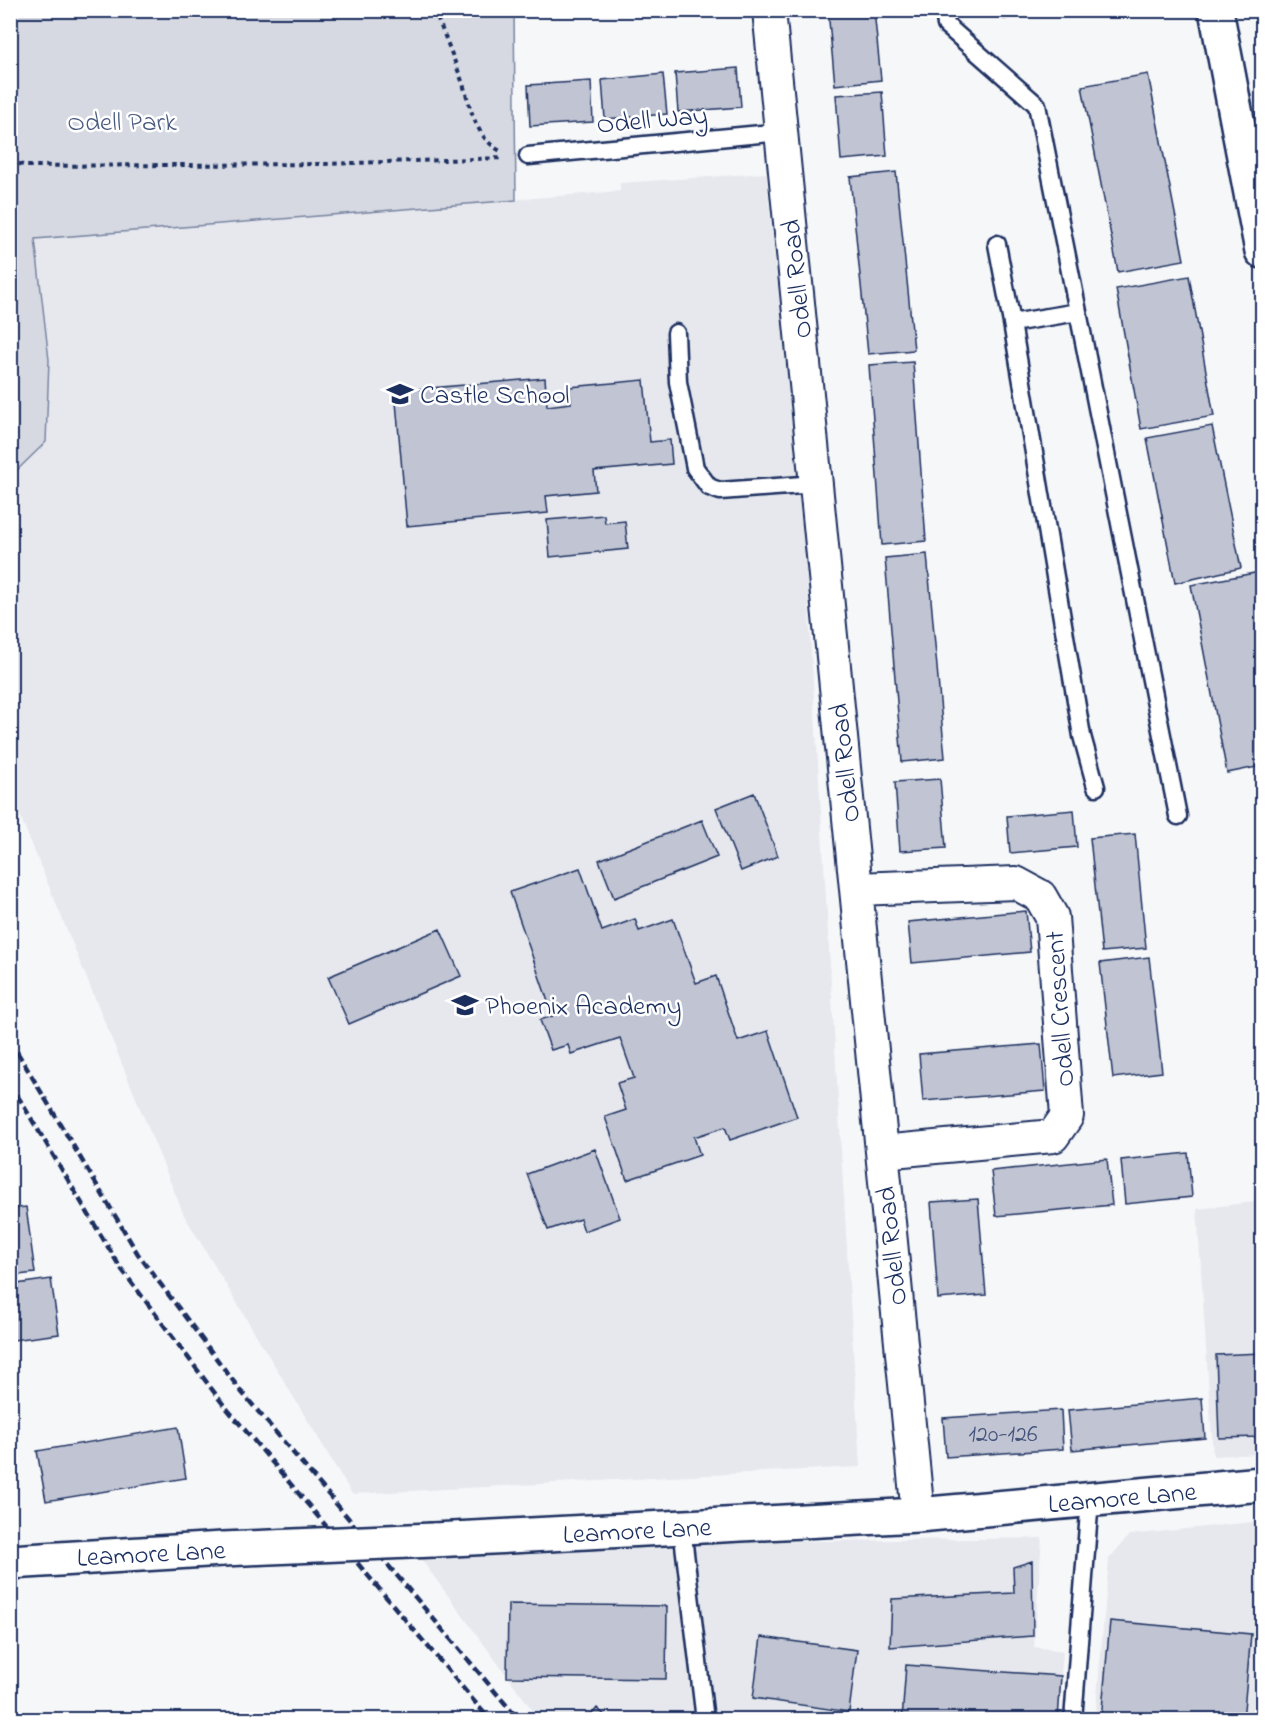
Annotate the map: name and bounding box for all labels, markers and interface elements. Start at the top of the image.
street label: Odell Way [595,97,709,146]
park label: Odell Park [67,104,177,143]
street label: Odell Road [773,217,824,340]
place label: Castle School [420,377,570,416]
school or university icon: Castle School [385,379,415,409]
street label: Odell Road [821,701,872,824]
street label: Odell Crescent [1037,929,1086,1088]
place label: Phoenix Academy [485,988,681,1027]
school or university icon: Phoenix Academy [450,990,480,1020]
street label: Odell Road [868,1184,919,1307]
house number: 120-126 [968,1418,1038,1453]
street label: Leamore Lane [1046,1473,1199,1525]
street label: Leamore Lane [562,1509,713,1556]
street label: Leamore Lane [76,1532,227,1579]

